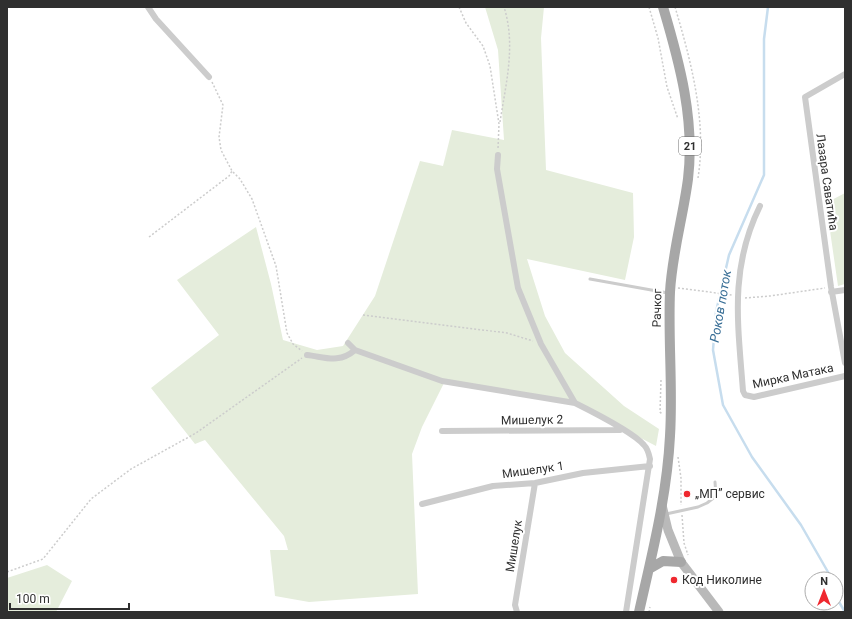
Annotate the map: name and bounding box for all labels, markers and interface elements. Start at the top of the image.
street label: Лазара Саватића [813,133,841,231]
road number: 21 [679,137,701,155]
water label: Роков поток [707,267,734,344]
street label: Рачког [650,288,664,328]
street label: Мирка Матака [751,361,835,391]
street label: Мишелук 2 [501,412,564,428]
street label: Мишелук 1 [501,459,565,481]
place label: „МП” сервис [695,487,765,501]
marker: „МП” сервис [682,489,692,499]
street label: Мишелук [503,518,525,573]
north arrow [804,571,844,611]
place label: Код Николине [682,573,762,587]
marker: Код Николине [669,575,679,585]
text: N [820,575,828,588]
scale bar [10,585,129,611]
text: 100 m [16,592,50,606]

